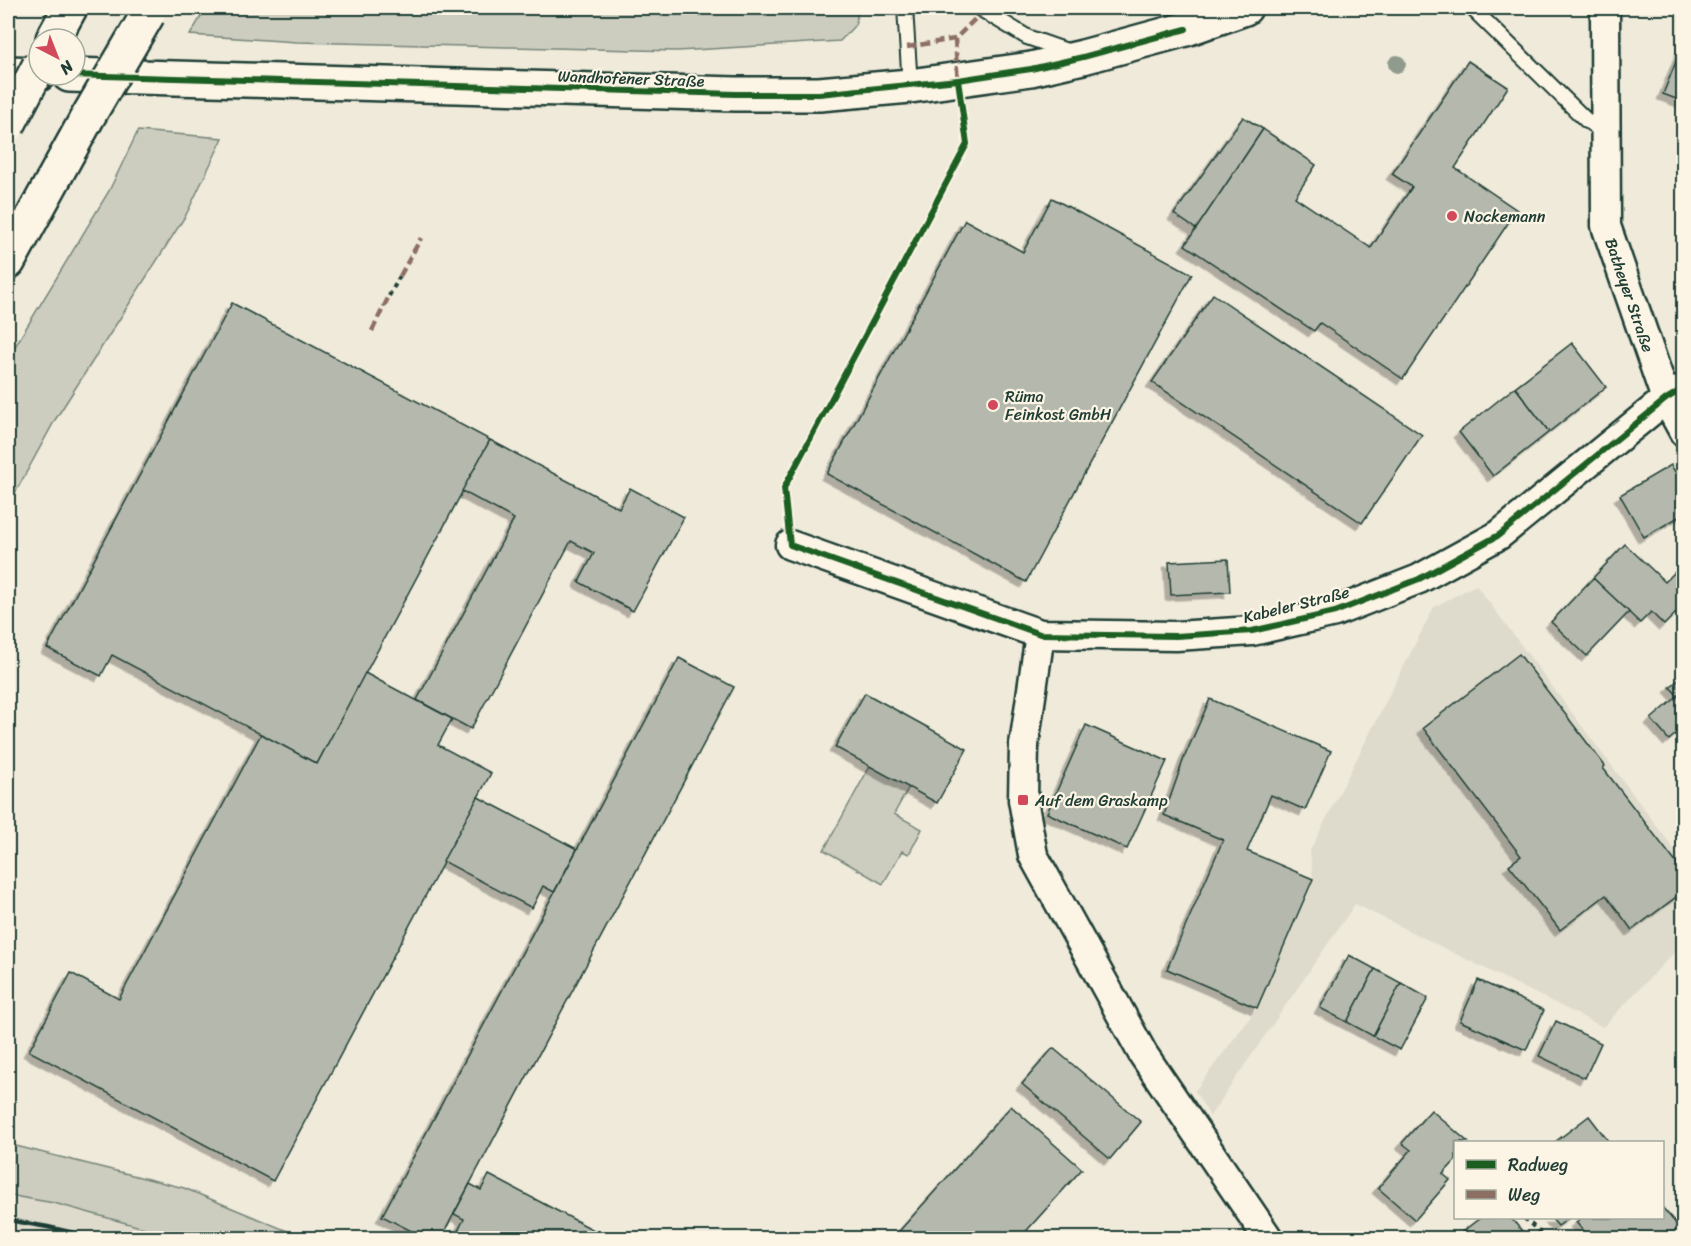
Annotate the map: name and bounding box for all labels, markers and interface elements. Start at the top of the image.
north arrow [27,27,87,87]
text: N [52,53,81,83]
street label: Wandhofener Straße [557,61,705,96]
place label: Nockemann [1464,202,1546,231]
marker: Nockemann [1445,209,1459,223]
street label: Batheyer Straße [1596,234,1663,356]
place label: Rüma Feinkost GmbH [1005,382,1112,429]
marker: Rüma Feinkost GmbH [986,398,1000,412]
street label: Kabeler Straße [1240,577,1352,632]
place label: Auf dem Graskamp [1034,786,1168,815]
marker: Auf dem Graskamp [1016,793,1030,807]
legend [1454,1141,1664,1219]
text: Radweg [1508,1149,1568,1181]
text: Weg [1508,1179,1540,1211]

